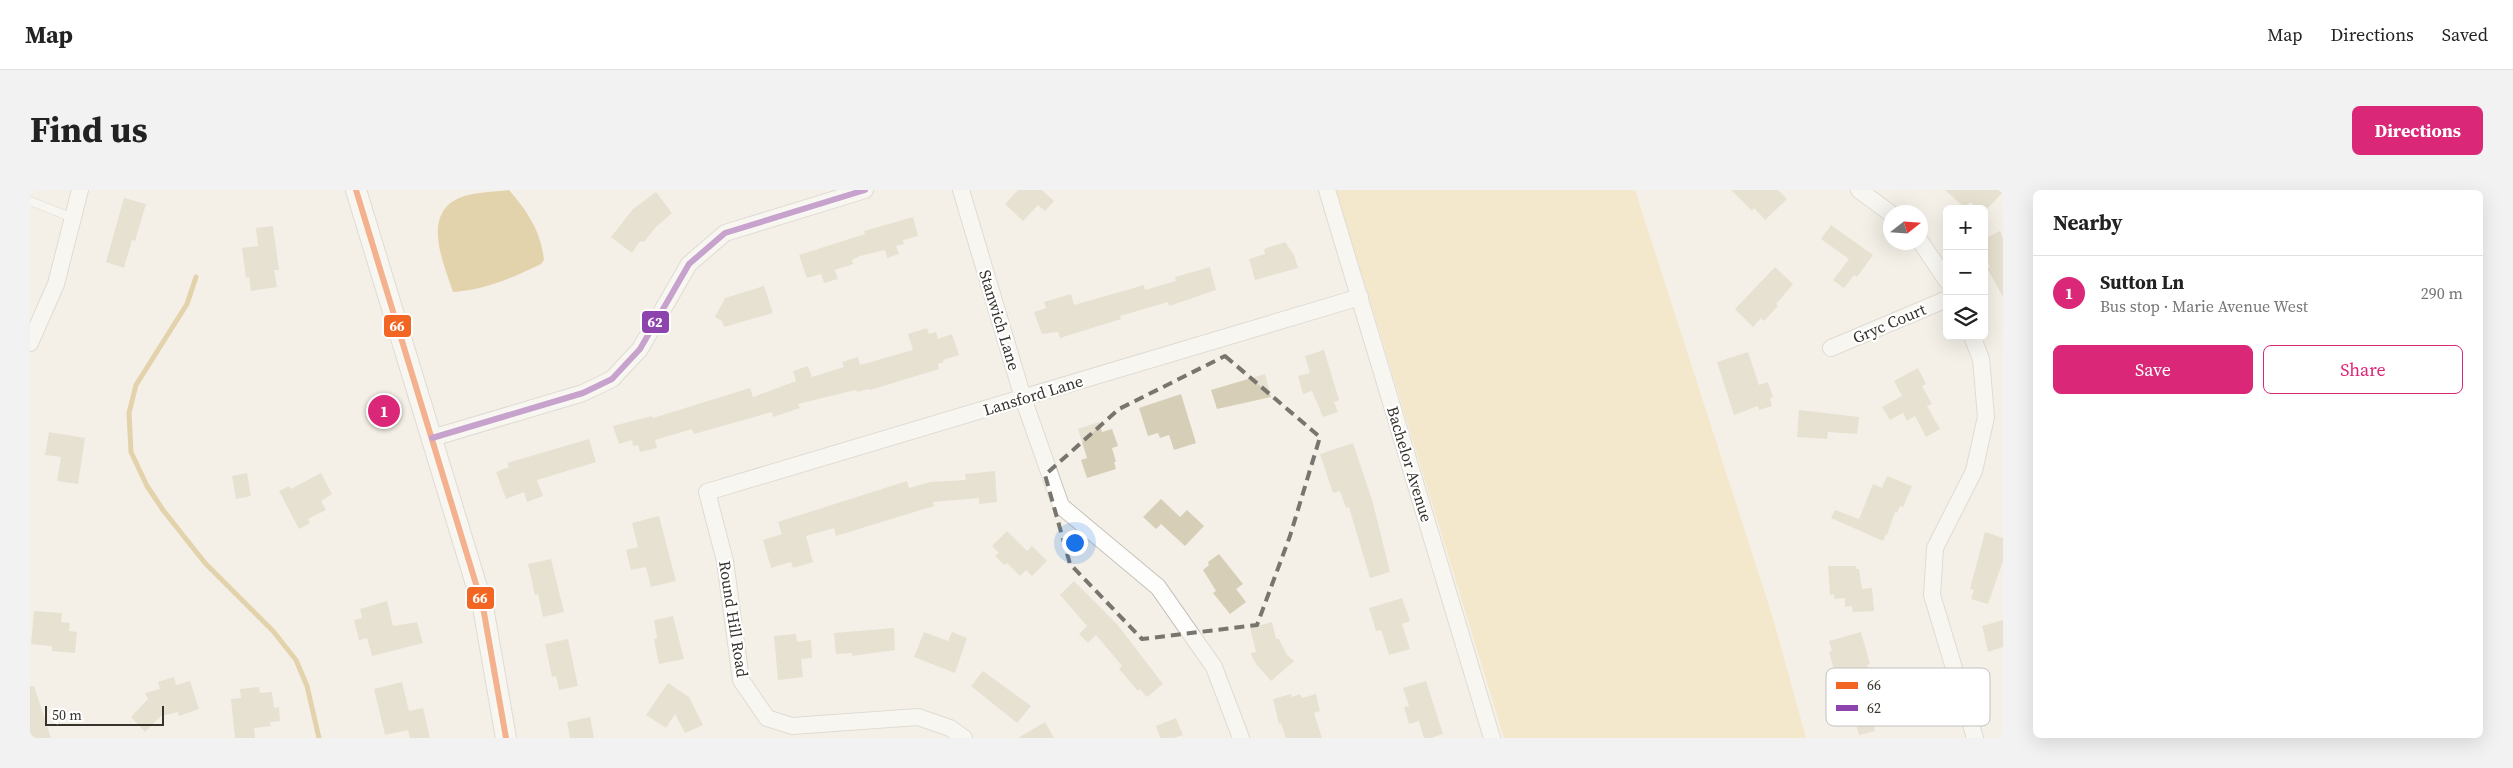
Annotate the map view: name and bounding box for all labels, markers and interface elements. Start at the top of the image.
text: Map [25,18,73,51]
text: Map [2267,22,2303,47]
text: Directions [2331,22,2414,47]
text: Saved [2442,22,2488,47]
text: Find us [30,106,148,154]
button: Directions [2352,106,2483,155]
north arrow [1883,205,1928,250]
map controls [1943,205,1988,340]
button: + [1943,205,1988,250]
text: Nearby [2053,208,2123,237]
button: − [1943,250,1988,295]
street label: Stanwich Lane [974,267,1026,373]
text: Sutton Ln [2100,269,2184,295]
text: 1 [2065,282,2073,304]
text: 290 m [2421,282,2463,304]
button: layers [1943,295,1988,340]
text: Bus stop · Marie Avenue West [2100,295,2308,317]
street label: Gryc Court [1849,297,1930,348]
line badge: 62 [641,310,670,334]
text: 62 [647,312,663,332]
line badge: 66 [383,314,412,338]
text: 66 [389,316,405,336]
button: Save [2053,345,2253,394]
button: Share [2263,345,2463,394]
street label: Lansford Lane [980,369,1086,421]
pin: 1 [368,392,400,430]
street label: Bachelor Avenue [1382,403,1438,525]
your location [1062,530,1088,556]
street label: Round Hill Road [714,559,754,679]
line badge: 66 [466,586,495,610]
text: 66 [472,588,488,608]
legend [1826,668,1990,726]
text: 66 [1867,675,1881,695]
text: 62 [1867,698,1881,718]
scale bar [45,703,164,726]
text: 50 m [52,705,82,725]

